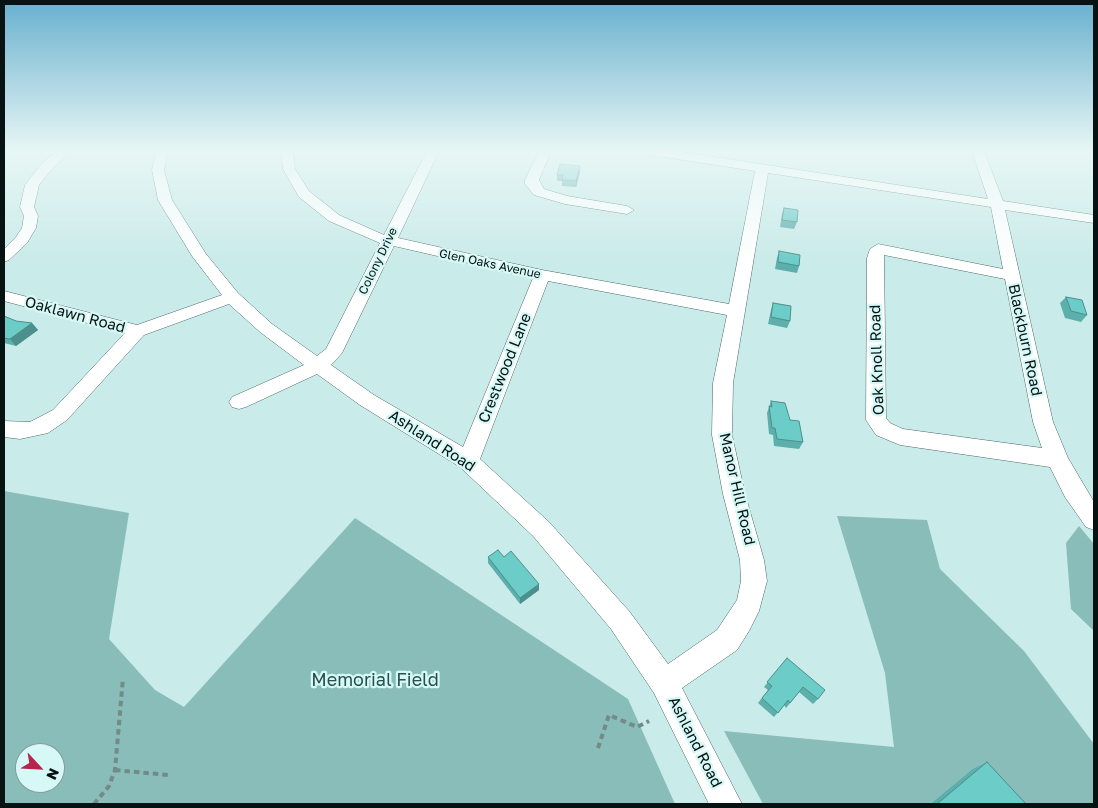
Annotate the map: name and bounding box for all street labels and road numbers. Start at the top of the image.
street label: Colony Drive [356,225,400,297]
street label: Glen Oaks Avenue [438,246,542,282]
street label: Blackburn Road [1004,282,1046,398]
street label: Oaklawn Road [23,293,127,337]
street label: Oak Knoll Road [866,304,888,416]
street label: Crestwood Lane [475,310,535,426]
street label: Ashland Road [385,406,479,476]
street label: Manor Hill Road [715,431,759,547]
street label: Ashland Road [664,694,726,790]

